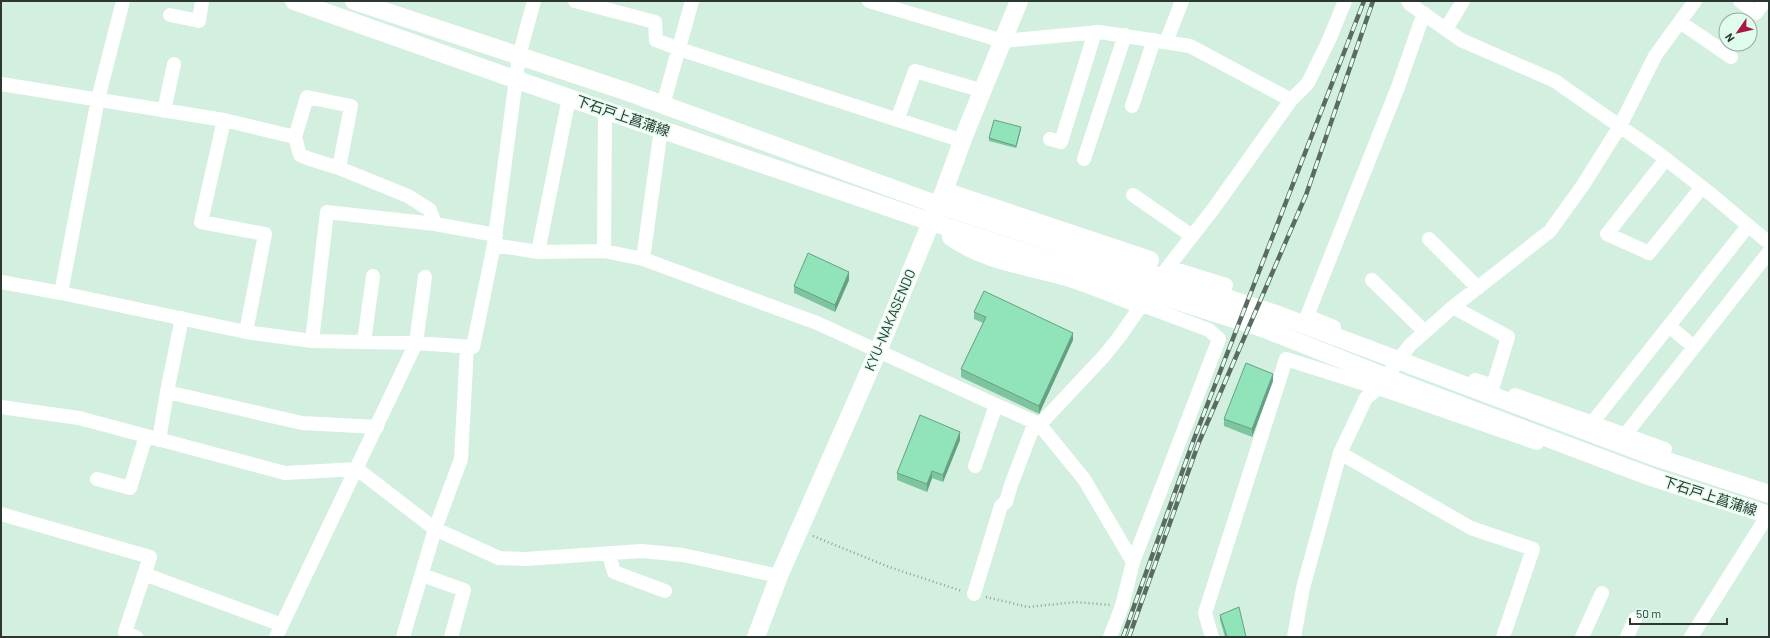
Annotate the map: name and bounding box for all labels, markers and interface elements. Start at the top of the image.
north arrow [1718,12,1758,52]
text: N [1722,31,1737,45]
street label: 下石戸上菖蒲線 [574,92,672,140]
street label: KYU-NAKASENDO [860,266,919,373]
street label: 下石戸上菖蒲線 [1661,472,1759,519]
scale bar [1630,600,1727,626]
text: 50 m [1636,606,1661,620]

